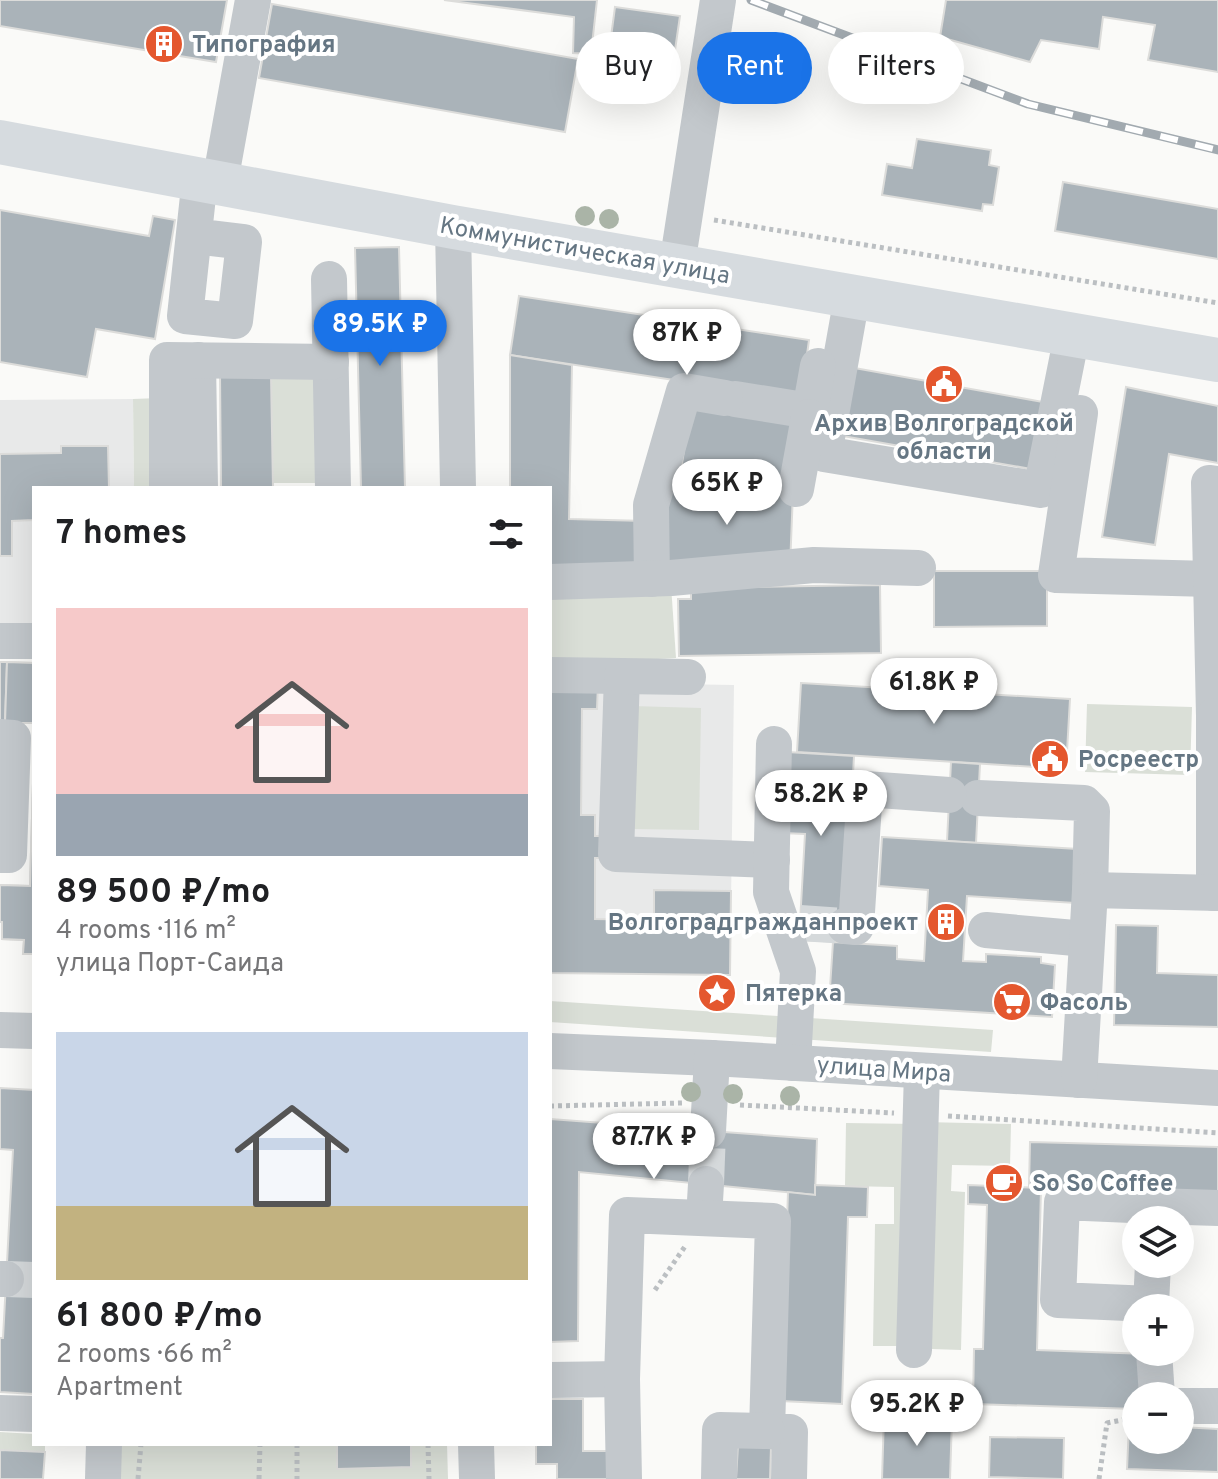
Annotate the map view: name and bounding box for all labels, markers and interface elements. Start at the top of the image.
building icon: Типография [143,23,185,65]
place label: Типография [192,31,336,61]
chip: Buy [576,32,681,104]
chip: Rent [697,32,812,104]
chip: Filters [828,32,964,104]
street label: Коммунистическая улица [437,212,732,292]
pin: 89.5K ₽ [306,300,454,368]
text: 89.5K ₽ [332,309,428,342]
pin: 87K ₽ [631,309,743,377]
text: 87K ₽ [651,318,723,351]
public building icon: Архив Волгоградской области [923,363,965,405]
place label: Архив Волгоградской области [814,410,1074,468]
pin: 65K ₽ [671,459,783,527]
text: 65K ₽ [690,468,764,501]
icon: filters [484,512,528,556]
text: 7 homes [56,513,187,556]
pin: 61.8K ₽ [860,658,1008,726]
icon: home [220,660,364,804]
text: 61.8K ₽ [888,667,980,700]
public building icon: Росреестр [1029,738,1071,780]
place label: Росреестр [1078,746,1199,776]
pin: 58.2K ₽ [747,770,895,838]
text: 58.2K ₽ [773,779,869,812]
text: 89 500 ₽/mo [56,872,270,915]
building icon: Волгоградгражданпроект [925,901,967,943]
place label: Волгоградгражданпроект [608,909,918,939]
text: 4 rooms · 116 m² [56,915,236,948]
text: улица Порт-Саида [56,948,284,981]
place icon: Пятерка [696,972,738,1014]
place label: Пятерка [745,980,842,1010]
supermarket icon: Фасоль [991,981,1033,1023]
place label: Фасоль [1040,989,1128,1019]
street label: улица Мира [816,1051,952,1091]
icon: home [220,1084,364,1228]
pin: 87.7K ₽ [580,1113,728,1181]
text: 87.7K ₽ [611,1122,697,1155]
cafe icon: So So Coffee [983,1162,1025,1204]
place label: So So Coffee [1032,1170,1173,1200]
map controls [1122,1206,1194,1454]
button: layers [1122,1206,1194,1278]
button: + [1122,1294,1194,1366]
text: 61 800 ₽/mo [56,1296,263,1339]
text: 2 rooms · 66 m² [56,1339,232,1372]
text: Apartment [56,1372,183,1405]
pin: 95.2K ₽ [843,1380,991,1448]
button: − [1122,1382,1194,1454]
text: 95.2K ₽ [869,1389,965,1422]

